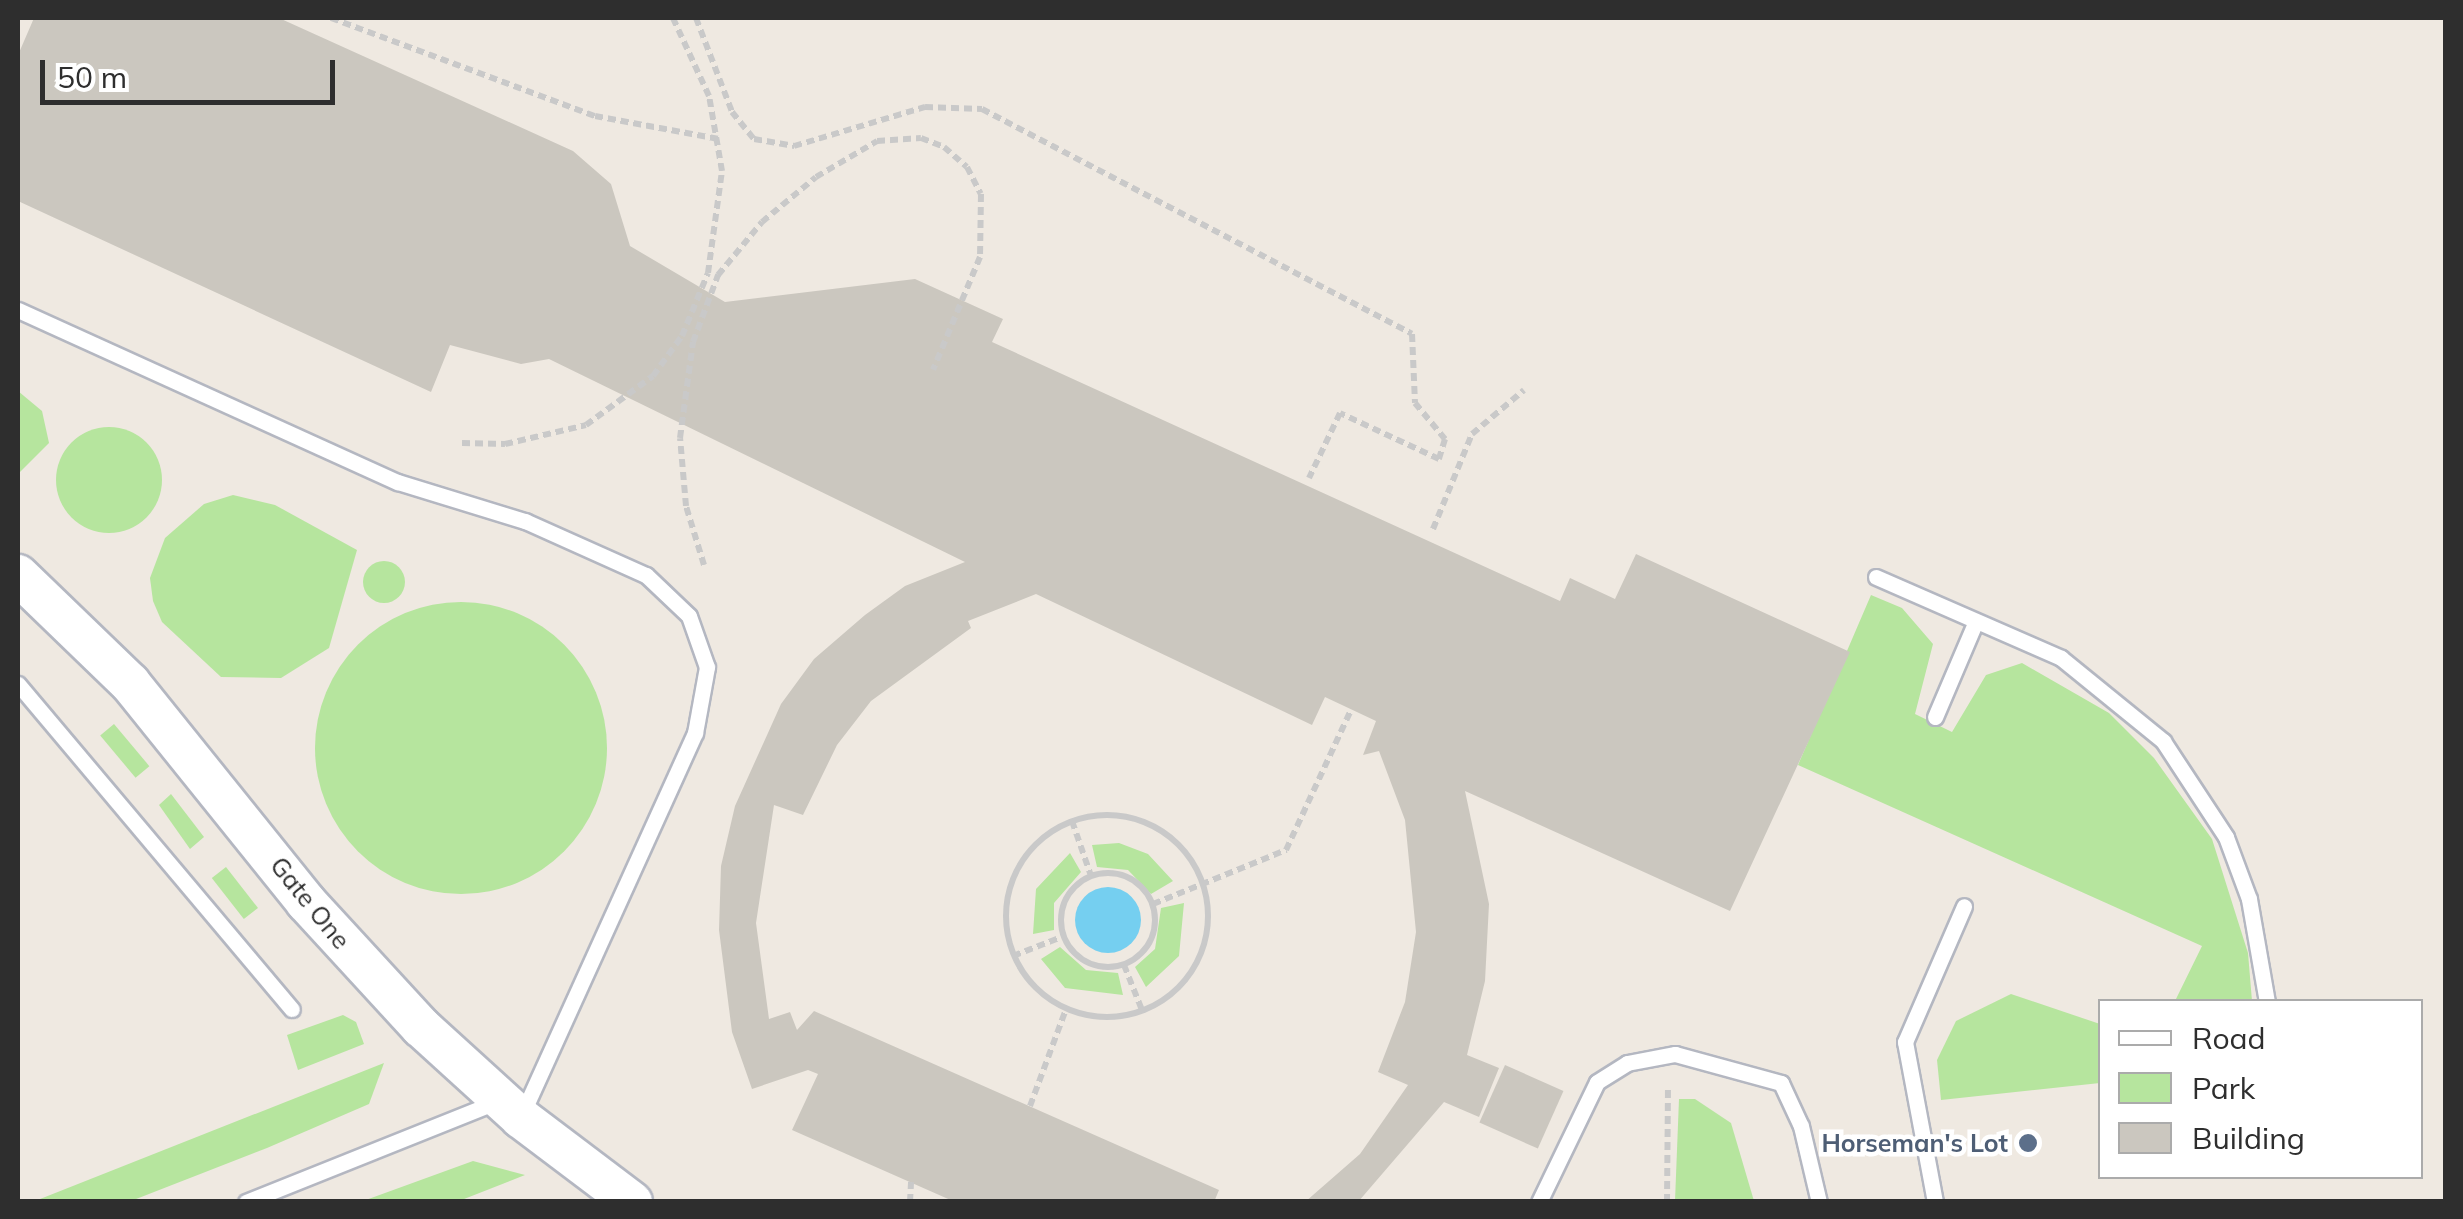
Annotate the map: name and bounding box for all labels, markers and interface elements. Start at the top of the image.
scale bar [45,40,340,102]
text: 50 m [57,58,127,96]
street label: Gate One [264,851,356,955]
legend [2098,999,2423,1179]
text: Road [2192,1019,2266,1057]
text: Park [2192,1069,2255,1107]
text: Building [2192,1119,2305,1157]
place label: Horseman's Lot [1821,1128,2008,1158]
marker: Horseman's Lot [2017,1132,2039,1154]

